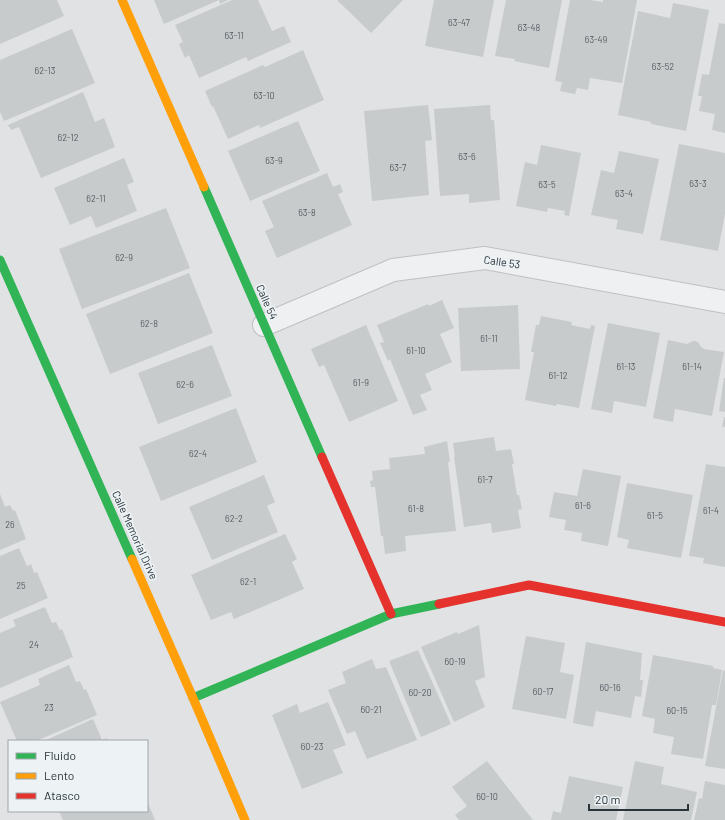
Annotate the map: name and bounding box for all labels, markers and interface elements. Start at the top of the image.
house number: 63-47 [448,17,471,28]
house number: 63-48 [518,22,541,33]
house number: 63-11 [224,30,244,41]
house number: 63-49 [585,34,608,45]
house number: 63-52 [652,61,674,72]
house number: 62-13 [35,65,56,76]
house number: 63-10 [253,90,275,101]
house number: 62-12 [58,132,79,143]
house number: 63-6 [458,151,476,162]
house number: 63-9 [265,155,283,166]
house number: 63-7 [390,162,407,173]
house number: 63-3 [689,178,707,189]
house number: 63-5 [538,179,556,190]
house number: 63-4 [615,188,633,199]
house number: 62-11 [86,193,106,204]
house number: 63-8 [298,207,316,218]
house number: 62-9 [115,252,133,263]
street label: Calle 53 [483,253,521,270]
street label: Calle 54 [254,282,281,321]
house number: 62-8 [140,318,158,329]
house number: 61-11 [480,333,498,344]
house number: 61-10 [406,345,426,356]
house number: 61-13 [617,361,636,372]
house number: 61-14 [682,361,702,372]
house number: 61-12 [548,370,568,381]
house number: 61-9 [353,377,369,388]
house number: 62-6 [176,379,194,390]
house number: 62-4 [189,448,207,459]
house number: 61-7 [477,474,493,485]
street label: Calle Memorial Drive [110,488,161,581]
house number: 61-6 [575,500,591,511]
house number: 61-8 [408,503,424,514]
house number: 61-4 [703,505,719,516]
house number: 61-5 [647,510,663,521]
house number: 62-2 [225,513,243,524]
house number: 26 [5,519,15,530]
house number: 62-1 [240,576,256,587]
house number: 25 [16,580,26,591]
house number: 24 [29,639,39,650]
house number: 60-19 [444,656,466,667]
house number: 60-16 [599,682,621,693]
house number: 60-17 [533,686,554,697]
house number: 60-20 [408,687,432,698]
house number: 23 [44,702,54,713]
house number: 60-21 [360,704,382,715]
house number: 60-15 [666,705,688,716]
legend [8,740,148,812]
house number: 60-23 [301,741,324,752]
text: Fluido [44,748,76,762]
text: Lento [44,768,74,782]
scale bar [589,786,688,812]
text: Atasco [44,788,80,802]
house number: 60-10 [476,791,498,802]
text: 20 m [595,792,621,806]

